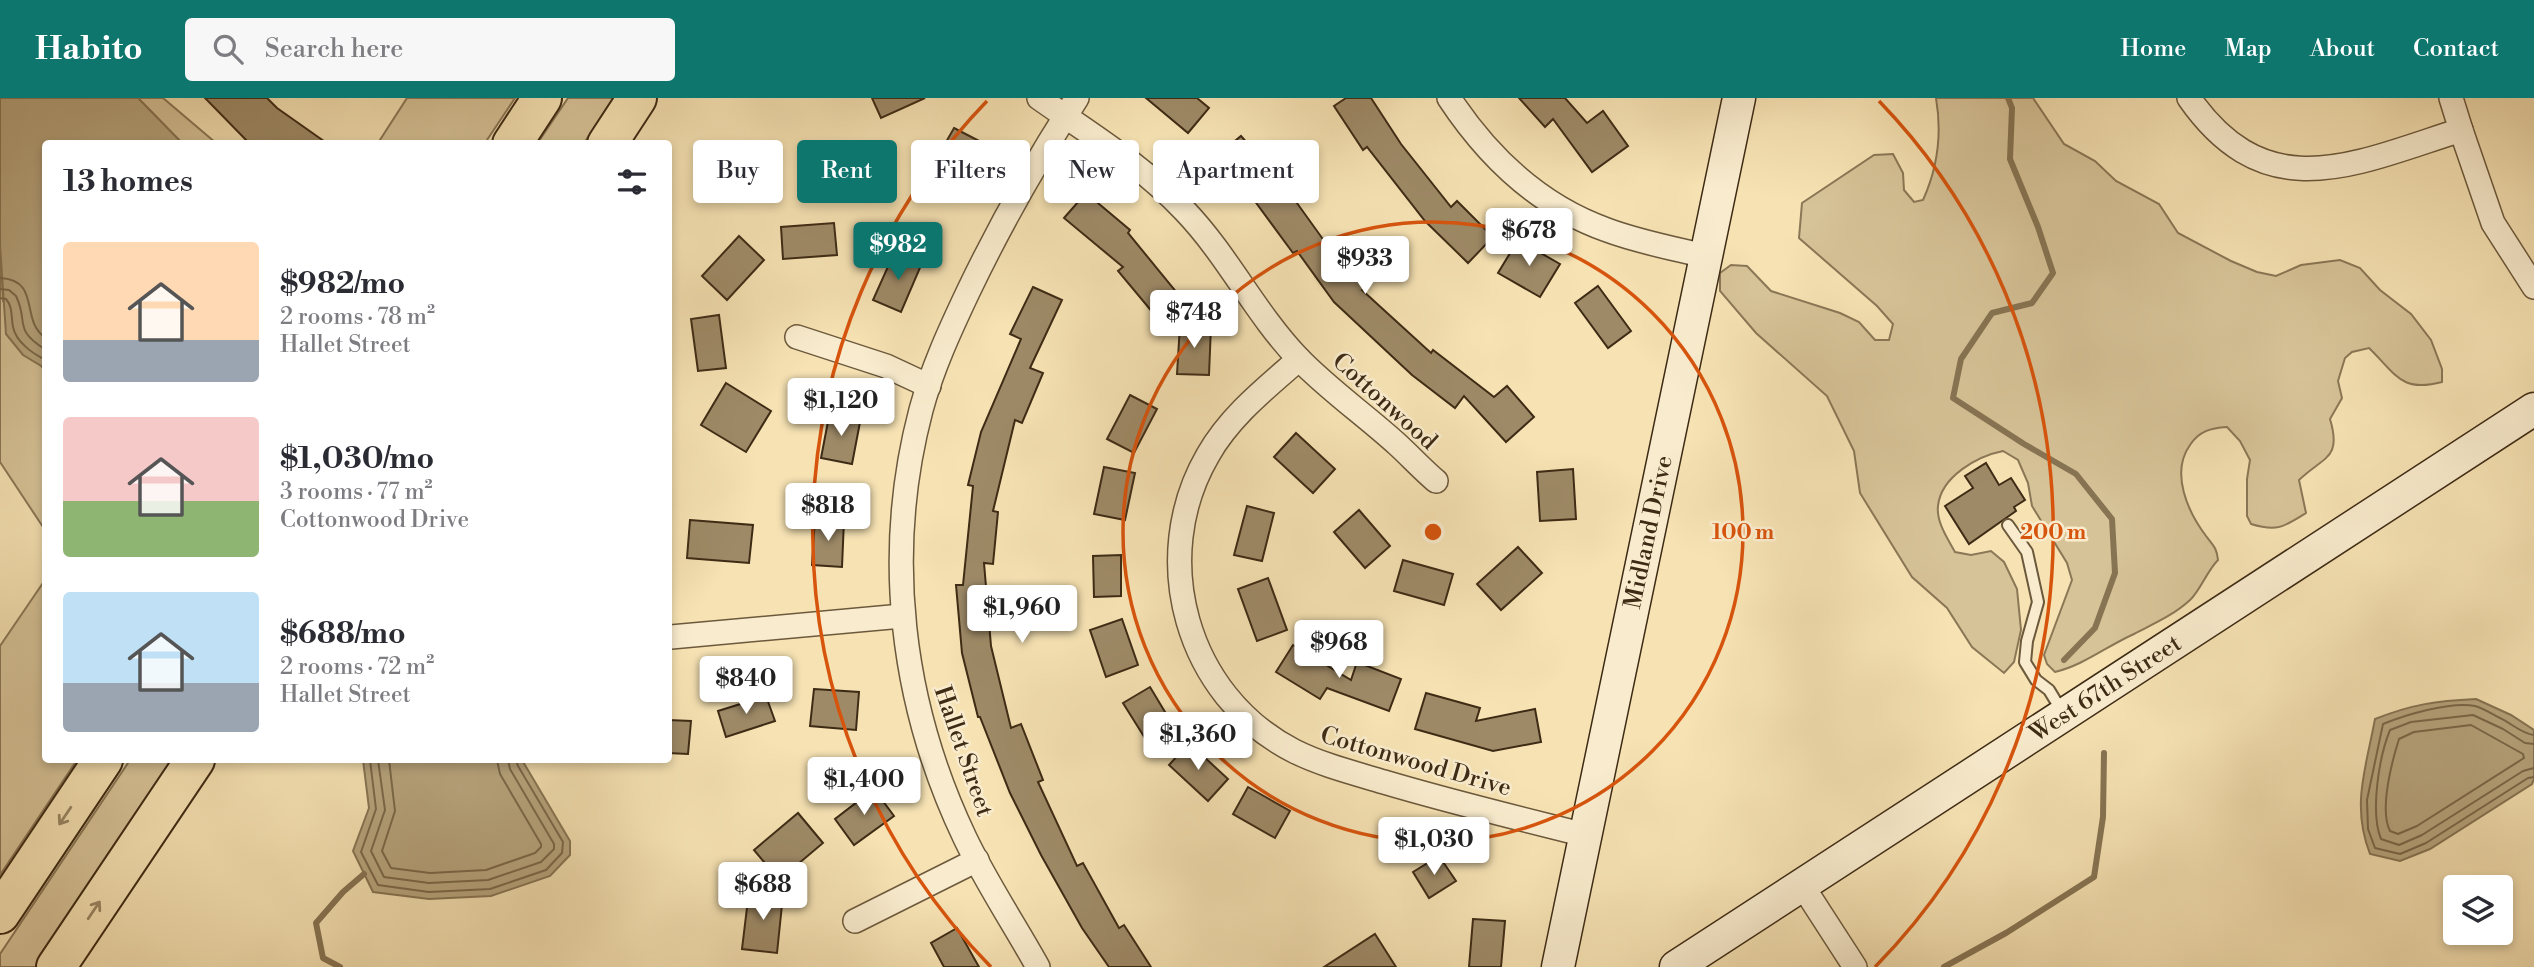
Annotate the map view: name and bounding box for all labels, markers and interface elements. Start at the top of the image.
search box [185,18,675,81]
text: Habito [35,29,143,70]
icon: search [209,30,247,68]
text: Search here [265,33,404,65]
text: Home [2121,34,2186,64]
text: Map [2224,34,2272,64]
text: About [2310,34,2375,64]
text: Contact [2413,34,2499,64]
chip: Buy [693,140,783,203]
chip: Rent [797,140,897,203]
chip: Filters [911,140,1030,203]
chip: New [1044,140,1139,203]
chip: Apartment [1153,140,1319,203]
text: 13 homes [63,163,193,201]
icon: filters [613,163,651,201]
pin: $678 [1488,208,1570,268]
text: $678 [1502,217,1556,245]
pin: $982 [857,222,939,282]
text: $982 [869,231,927,259]
pin: $933 [1324,236,1406,296]
text: $933 [1337,245,1393,273]
text: $982/mo [280,265,405,303]
icon: home [119,270,203,354]
pin: $748 [1153,290,1235,350]
text: $748 [1166,299,1222,327]
text: 2 rooms · 78 m² [280,303,435,331]
text: Hallet Street [280,331,411,359]
street label: Cottonwood [1326,347,1443,457]
pin: $1,120 [784,378,898,438]
text: $1,120 [804,387,878,415]
text: $1,030/mo [280,440,434,478]
icon: home [119,445,203,529]
street label: Midland Drive [1618,453,1680,612]
text: 3 rooms · 77 m² [280,478,433,506]
pin: $818 [787,484,869,543]
text: $818 [801,492,855,520]
text: Cottonwood Drive [280,506,469,534]
centre of rings [1421,520,1445,544]
text: 100 m [1712,520,1774,546]
text: 200 m [2020,520,2086,546]
pin: $1,960 [965,586,1079,645]
text: $1,960 [983,594,1061,622]
text: $688/mo [280,615,406,653]
icon: home [119,620,203,704]
pin: $968 [1298,620,1380,680]
street label: West 67th Street [2023,628,2188,750]
text: $968 [1310,629,1368,657]
text: 2 rooms · 72 m² [280,653,434,681]
pin: $840 [705,656,787,716]
text: $840 [716,665,776,693]
text: Hallet Street [280,681,411,709]
street label: Hallet Street [927,682,1000,821]
pin: $1,360 [1141,712,1255,772]
street label: Cottonwood Drive [1317,720,1515,804]
text: $1,360 [1159,721,1237,749]
pin: $1,400 [807,758,921,817]
text: $1,400 [824,766,904,794]
one-way arrow [58,806,72,826]
pin: $1,030 [1377,818,1491,877]
text: $1,030 [1394,826,1474,854]
pin: $688 [722,862,804,922]
text: $688 [734,871,792,899]
map controls [2443,875,2513,945]
button: layers [2443,875,2513,945]
one-way arrow [87,901,101,921]

